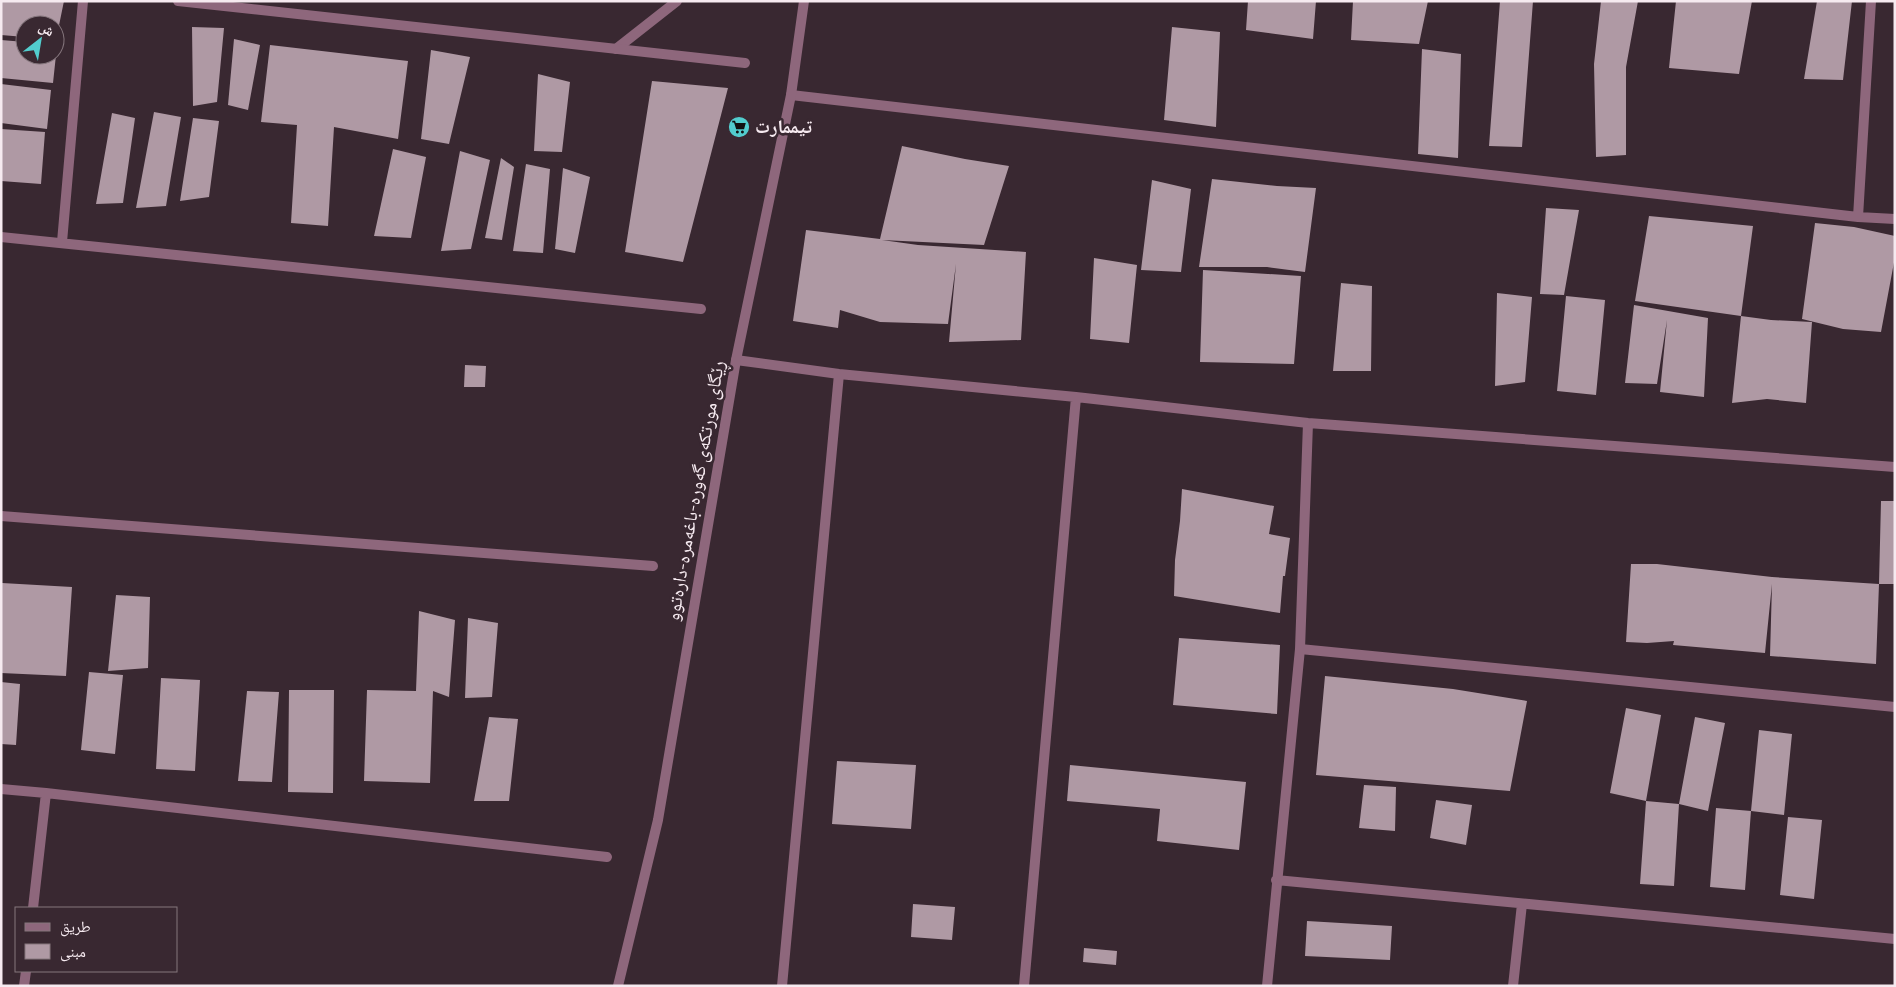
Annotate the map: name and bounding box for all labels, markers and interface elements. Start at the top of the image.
north arrow [15,15,65,65]
text: ش [36,18,57,40]
supermarket icon: تیممارت [727,115,751,139]
place label: تیممارت [755,116,813,139]
street label: ڕێگای مورتکەی گەورە-باغەمرە-دارەتوو [662,359,732,623]
legend [15,907,178,972]
text: طريق [60,918,91,937]
text: مبنى [60,943,86,962]

